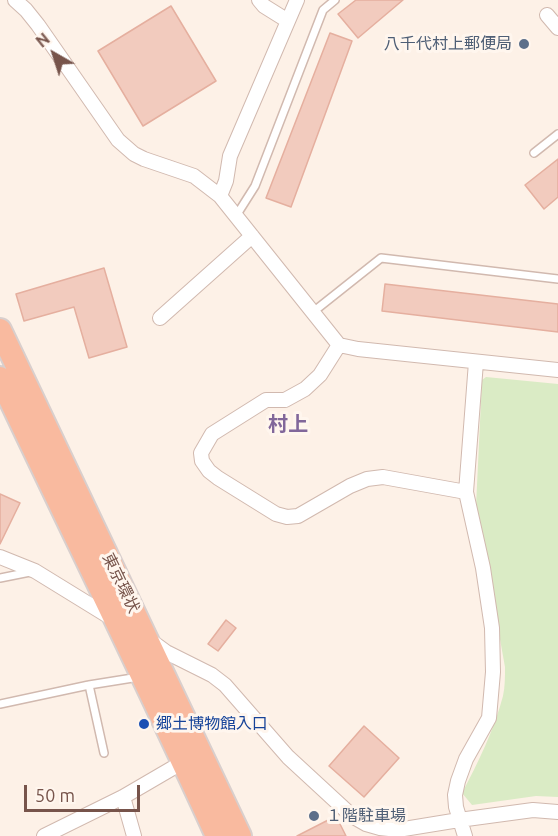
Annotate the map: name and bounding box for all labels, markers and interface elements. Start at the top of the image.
north arrow [24,24,84,84]
text: N [32,29,53,51]
place label: 八千代村上郵便局 [384,34,512,54]
marker: 八千代村上郵便局 [517,37,531,51]
district label: 村上 [268,412,308,436]
street label: 東京環状 [98,550,144,616]
place label: 郷土博物館入口 [156,714,268,734]
marker: 郷土博物館入口 [137,717,151,731]
scale bar [27,773,142,811]
text: 50 m [35,785,75,805]
place label: １階駐車場 [326,806,406,826]
marker: １階駐車場 [307,809,321,823]

